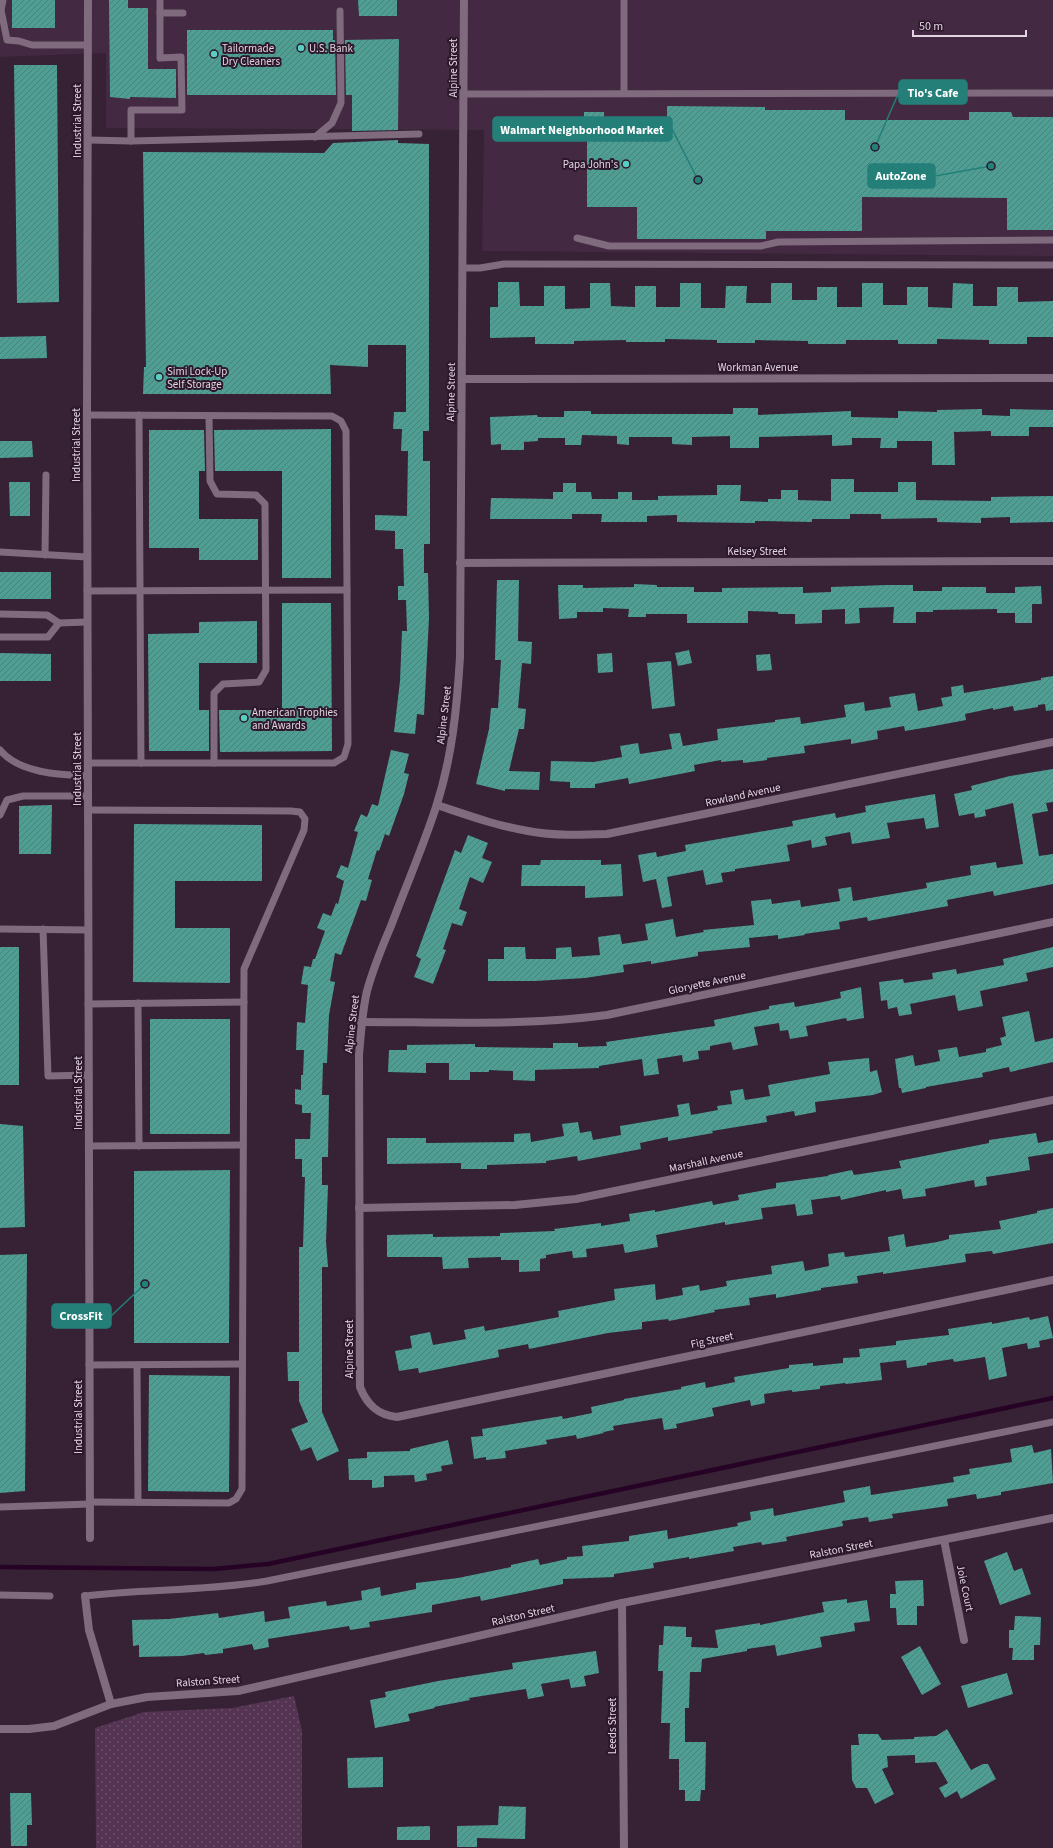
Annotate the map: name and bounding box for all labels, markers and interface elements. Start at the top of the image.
scale bar [913,12,1026,38]
text: 50 m [919,18,943,35]
street label: Alpine Street [446,38,461,97]
place label: Tailormade Dry Cleaners [222,41,280,69]
place label: U.S. Bank [309,41,353,56]
marker: U.S. Bank [296,43,306,53]
marker: Tailormade Dry Cleaners [209,49,219,59]
callout: Tio's Cafe [899,80,967,104]
street label: Industrial Street [70,84,85,158]
text: Tio's Cafe [907,85,959,102]
callout: Walmart Neighborhood Market [493,117,672,141]
text: Walmart Neighborhood Market [500,122,664,139]
place label: Papa John's [563,157,618,172]
marker: Papa John's [621,159,631,169]
callout: AutoZone [868,164,935,188]
text: AutoZone [875,168,926,185]
street label: Workman Avenue [718,360,799,375]
street label: Alpine Street [443,362,459,422]
place label: Simi Lock-Up Self Storage [167,364,227,392]
marker: Simi Lock-Up Self Storage [154,372,164,382]
street label: Industrial Street [69,408,84,482]
street label: Kelsey Street [727,544,787,559]
street label: Alpine Street [433,685,455,745]
place label: American Trophies and Awards [252,705,338,733]
marker: American Trophies and Awards [239,713,249,723]
street label: Industrial Street [70,732,85,806]
street label: Rowland Avenue [704,780,783,810]
street label: Gloryette Avenue [667,967,748,999]
street label: Alpine Street [341,994,363,1054]
street label: Industrial Street [71,1056,86,1130]
street label: Marshall Avenue [668,1146,745,1176]
callout: CrossFit [52,1304,111,1328]
text: CrossFit [59,1308,103,1325]
street label: Alpine Street [342,1319,357,1378]
street label: Fig Street [689,1328,735,1352]
street label: Industrial Street [71,1380,86,1454]
street label: Ralston Street [808,1535,874,1562]
street label: Joie Court [953,1563,977,1613]
street label: Ralston Street [490,1600,556,1630]
street label: Ralston Street [175,1671,241,1691]
street label: Leeds Street [605,1697,620,1754]

